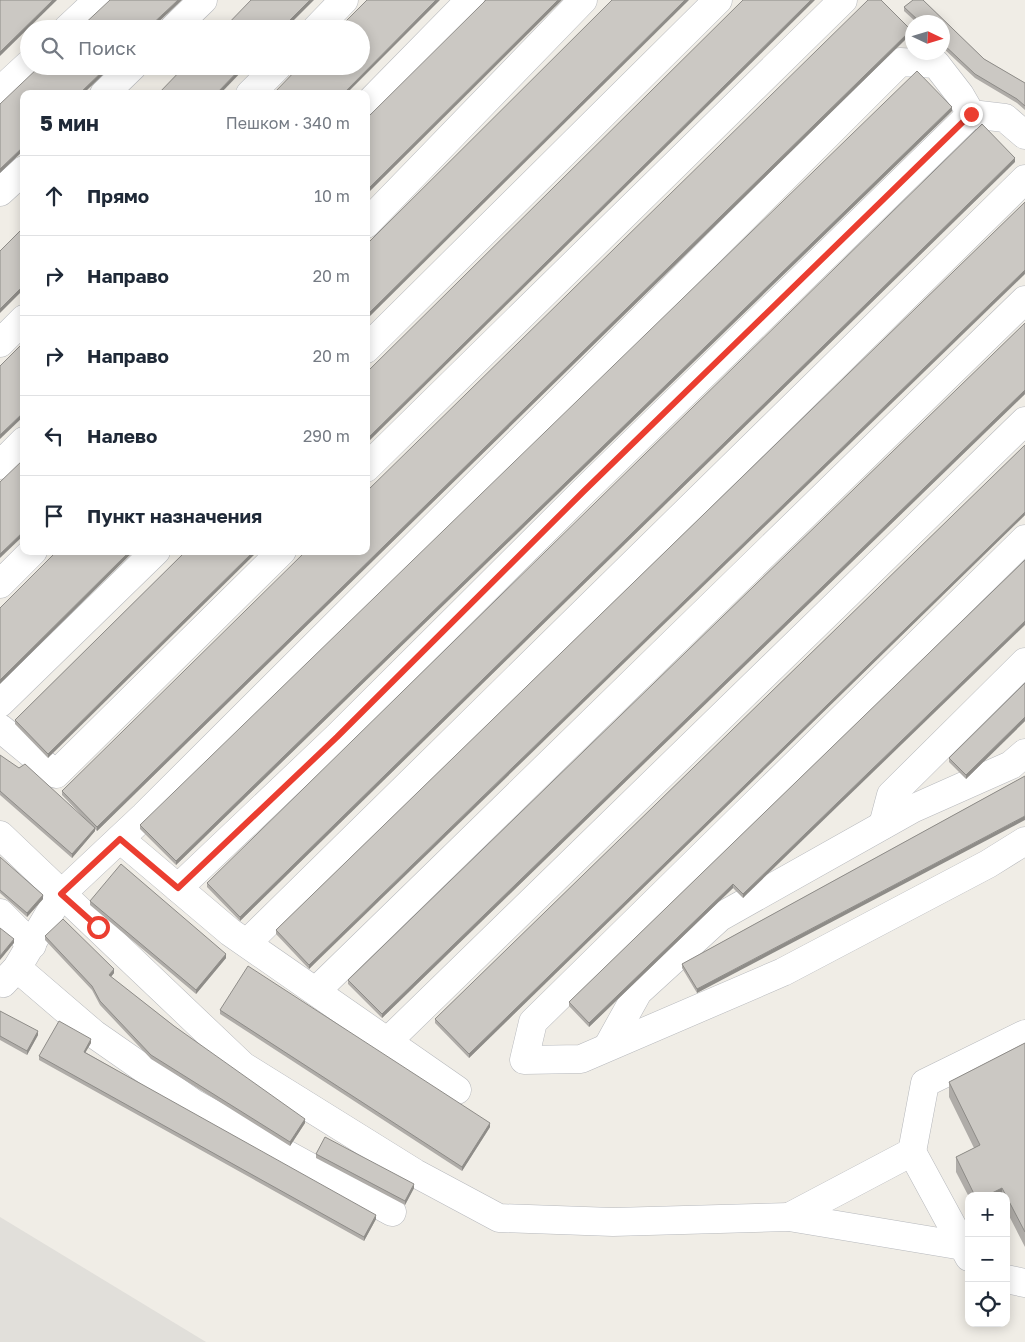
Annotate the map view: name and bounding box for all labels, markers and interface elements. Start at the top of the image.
north arrow [905,15,950,60]
search box [20,20,370,75]
icon: search [38,34,66,62]
text: Поиск [78,36,137,59]
route end [960,103,983,126]
text: 5 мин [40,110,99,136]
text: Пешком · 340 m [226,113,350,133]
icon: ahead [40,182,68,210]
text: Прямо [87,184,149,207]
text: 10 m [314,186,350,206]
icon: right [40,262,68,290]
text: Направо [87,264,169,287]
text: 20 m [313,266,350,286]
icon: right [40,342,68,370]
text: Направо [87,344,169,367]
text: 20 m [313,346,350,366]
icon: left [40,422,68,450]
text: Налево [87,424,157,447]
text: 290 m [303,426,350,446]
icon: arrive [40,502,68,530]
text: Пункт назначения [87,504,262,527]
route start [87,916,110,939]
map controls [965,1192,1010,1327]
button: + [965,1192,1010,1237]
button: − [965,1237,1010,1282]
button: locate [965,1282,1010,1327]

